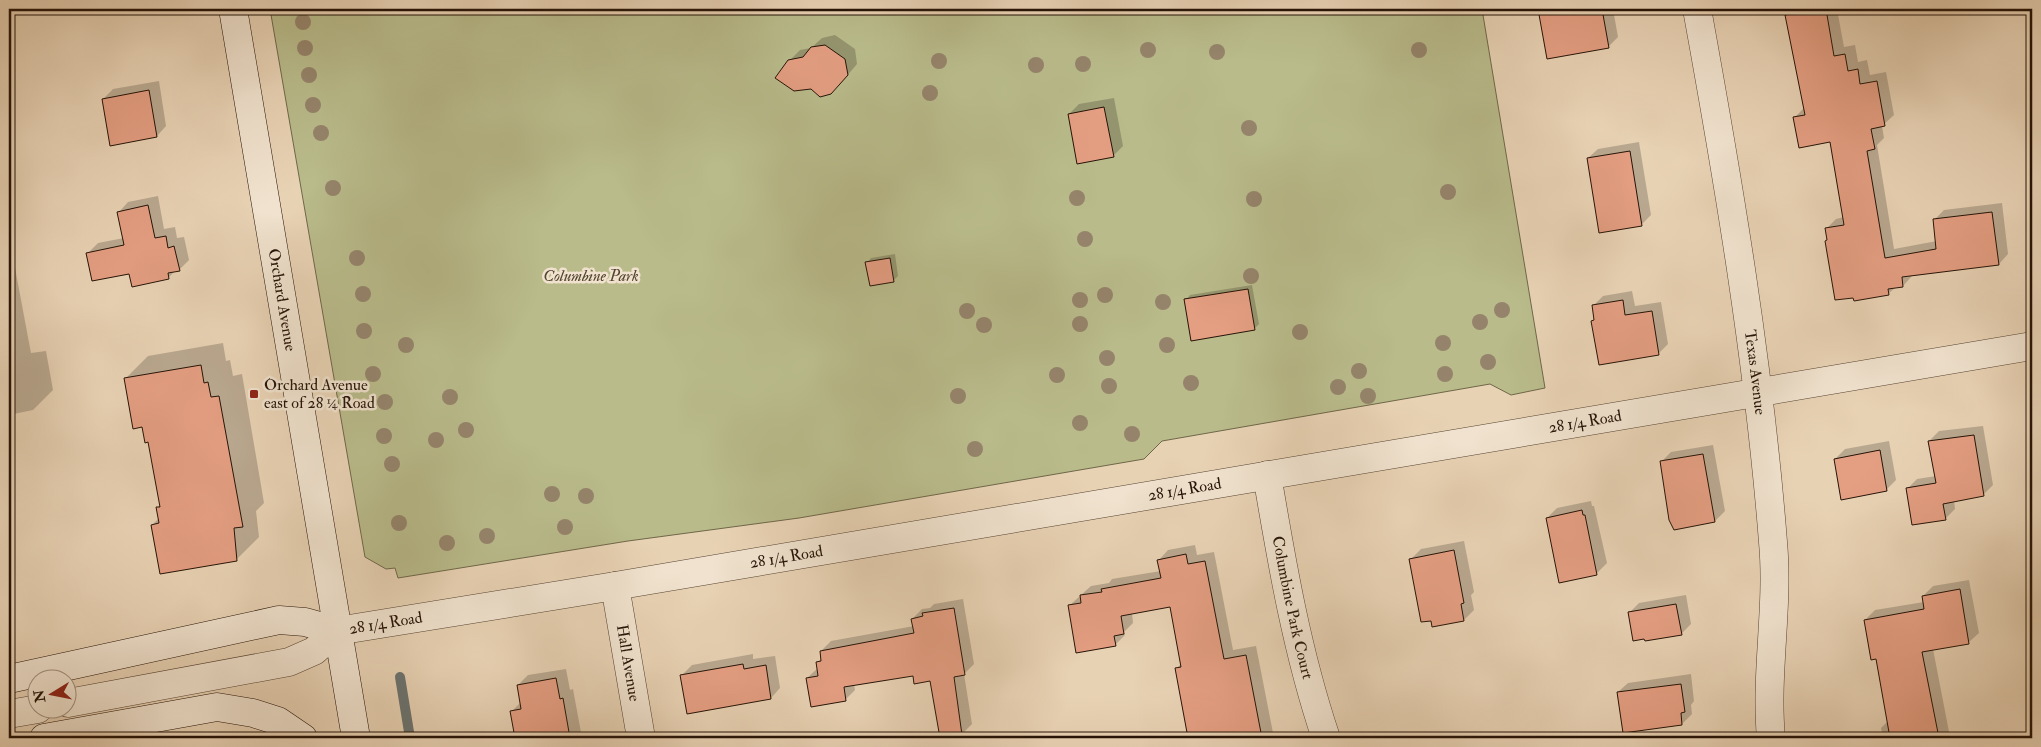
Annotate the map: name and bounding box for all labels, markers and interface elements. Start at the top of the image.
street label: Orchard Avenue [264,247,301,353]
park label: Columbine Park [543,266,639,286]
street label: Texas Avenue [1740,329,1770,416]
place label: Orchard Avenue east of 28 ¼ Road [264,375,375,413]
marker: Orchard Avenue east of 28 ¼ Road [248,388,260,400]
street label: 28 1/4 Road [1547,406,1623,438]
street label: 28 1/4 Road [1147,473,1223,506]
street label: Columbine Park Court [1268,534,1318,681]
street label: 28 1/4 Road [748,541,825,573]
street label: 28 1/4 Road [348,607,424,639]
street label: Hall Avenue [612,623,645,703]
north arrow [28,670,78,720]
text: N [30,688,49,705]

